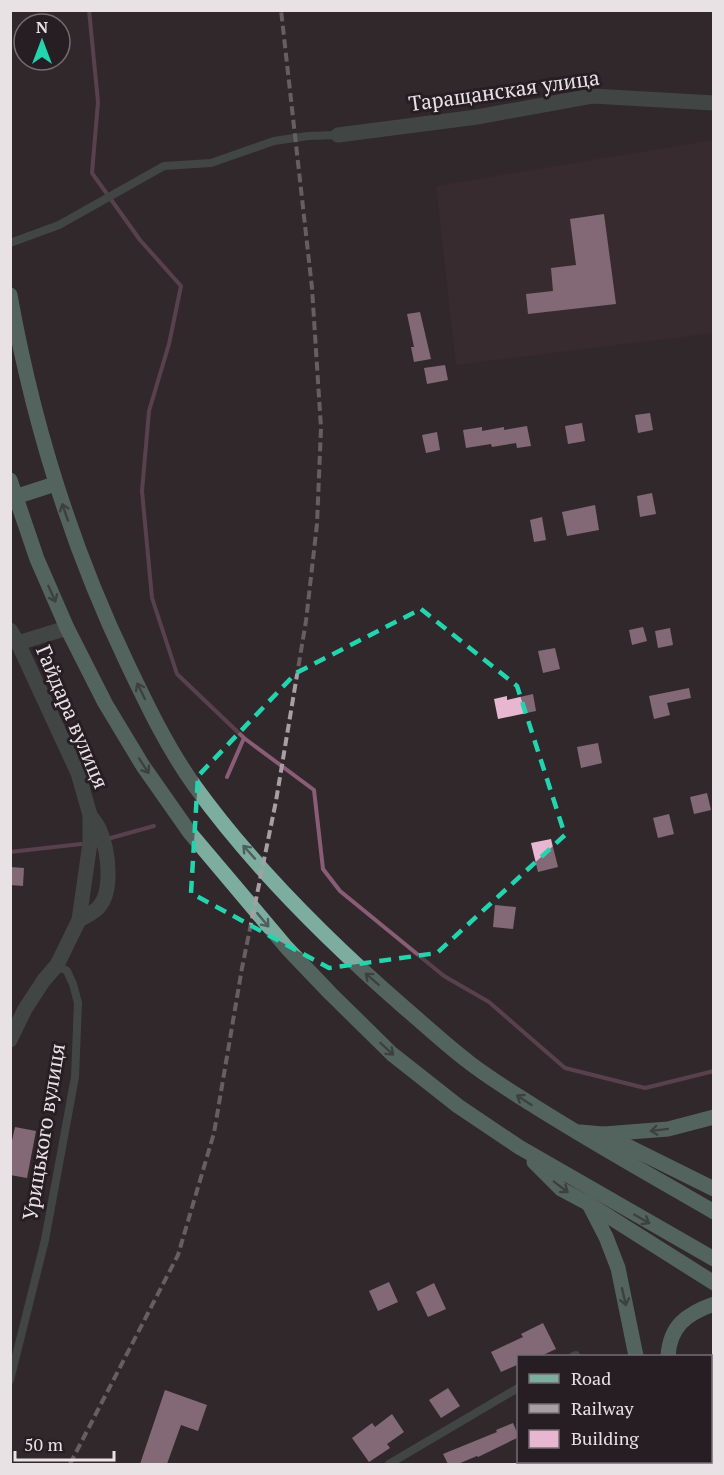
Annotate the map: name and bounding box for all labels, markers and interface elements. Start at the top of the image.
north arrow [12,12,72,72]
text: N [36,16,48,38]
street label: Таращанская улица [407,63,602,117]
one-way arrow [59,503,70,522]
one-way arrow [47,585,58,603]
street label: Гайдара вулиця [30,641,116,793]
one-way arrow [134,683,146,701]
one-way arrow [137,758,150,775]
one-way arrow [242,845,256,860]
one-way arrow [257,912,270,928]
one-way arrow [365,972,380,986]
street label: Урицького вулиця [15,1041,71,1222]
one-way arrow [379,1042,394,1056]
one-way arrow [516,1093,533,1106]
one-way arrow [649,1124,669,1135]
one-way arrow [553,1181,569,1193]
one-way arrow [633,1213,650,1225]
one-way arrow [619,1287,631,1306]
legend [517,1355,712,1463]
text: Road [571,1366,611,1390]
text: Railway [571,1396,635,1420]
scale bar [15,1424,114,1462]
text: Building [571,1426,639,1450]
text: 50 m [24,1432,64,1456]

